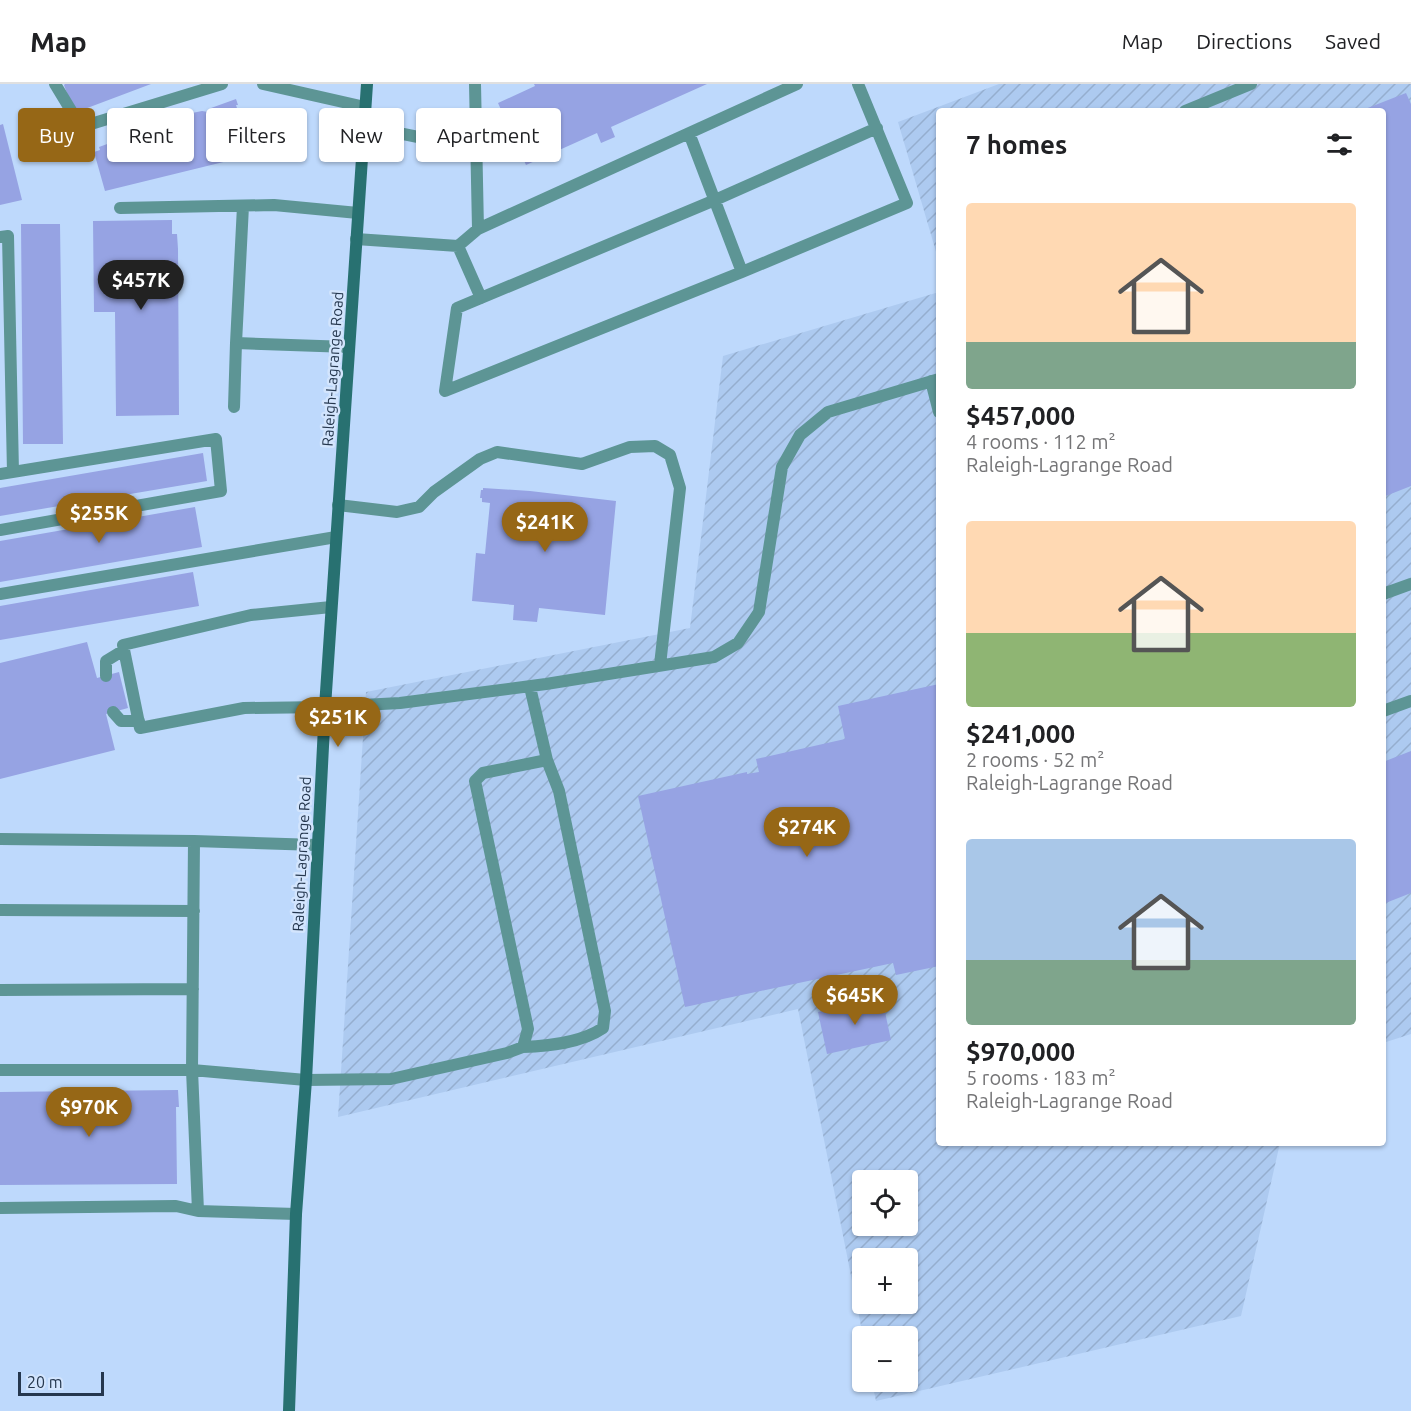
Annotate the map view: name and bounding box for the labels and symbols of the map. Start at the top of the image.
pin: $457K [99,260,183,311]
street label: Raleigh-Lagrange Road [319,291,346,447]
pin: $255K [57,493,141,544]
pin: $241K [503,502,587,553]
pin: $251K [296,697,380,748]
street label: Raleigh-Lagrange Road [289,776,314,932]
pin: $274K [765,807,849,858]
pin: $645K [813,975,897,1026]
pin: $970K [47,1087,131,1138]
scale bar [18,1369,104,1396]

